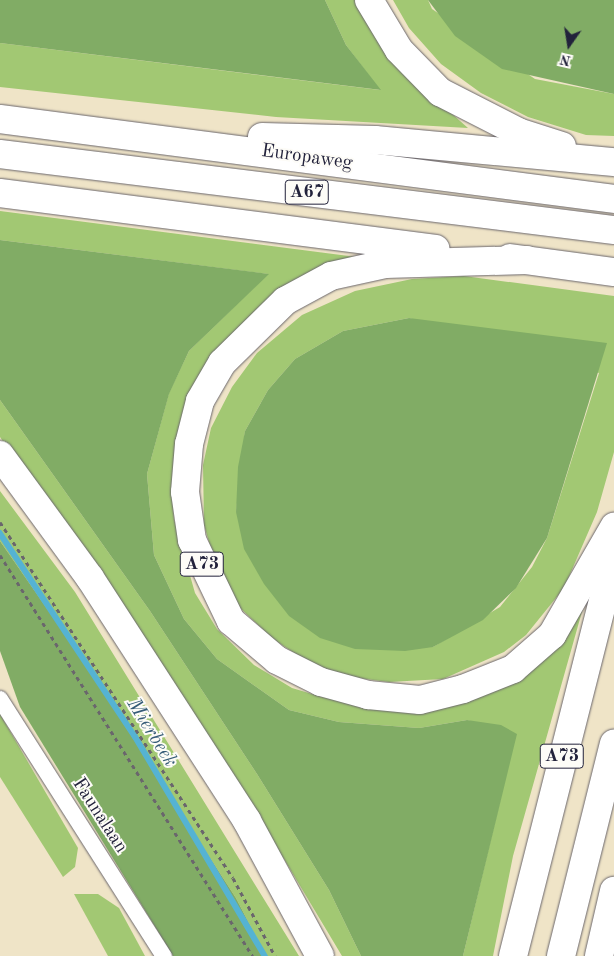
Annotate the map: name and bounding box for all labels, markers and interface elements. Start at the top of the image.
north arrow [544,20,594,70]
text: N [559,52,572,68]
street label: Europaweg [260,140,354,176]
road number: A67 [284,176,330,208]
road number: A73 [180,548,224,580]
water label: Mierbeek [120,694,182,772]
road number: A73 [540,740,584,771]
street label: Faunalaan [66,774,132,858]

